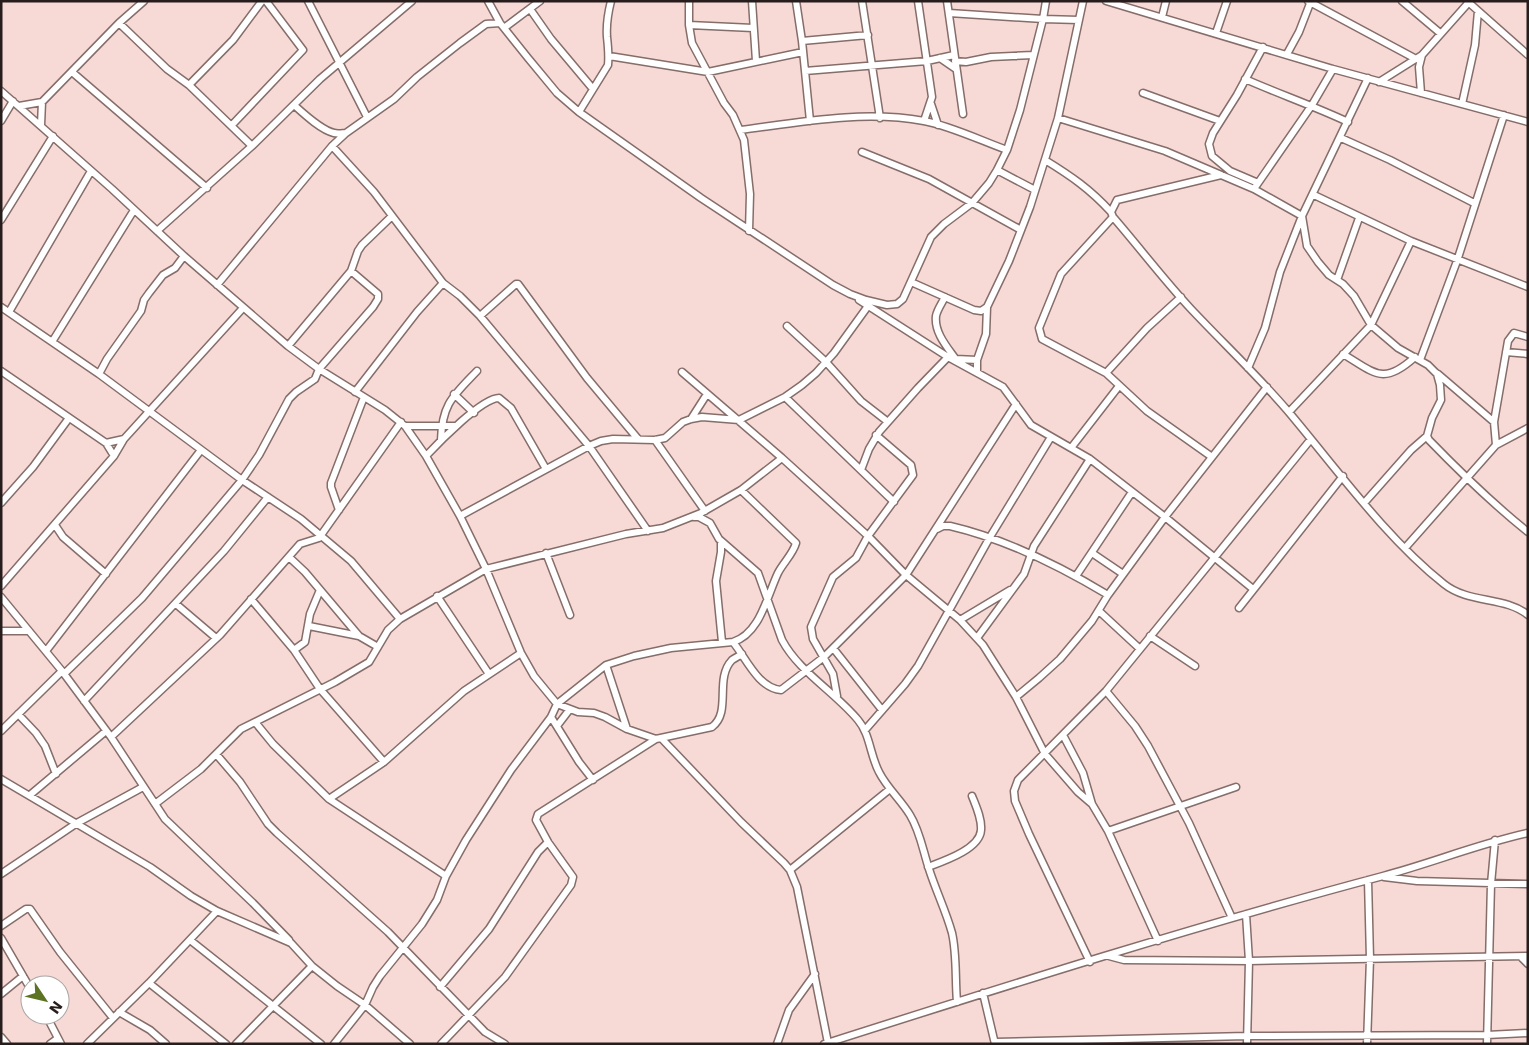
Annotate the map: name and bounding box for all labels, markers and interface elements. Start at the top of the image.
north arrow [20,975,70,1025]
text: N [46,998,66,1017]

